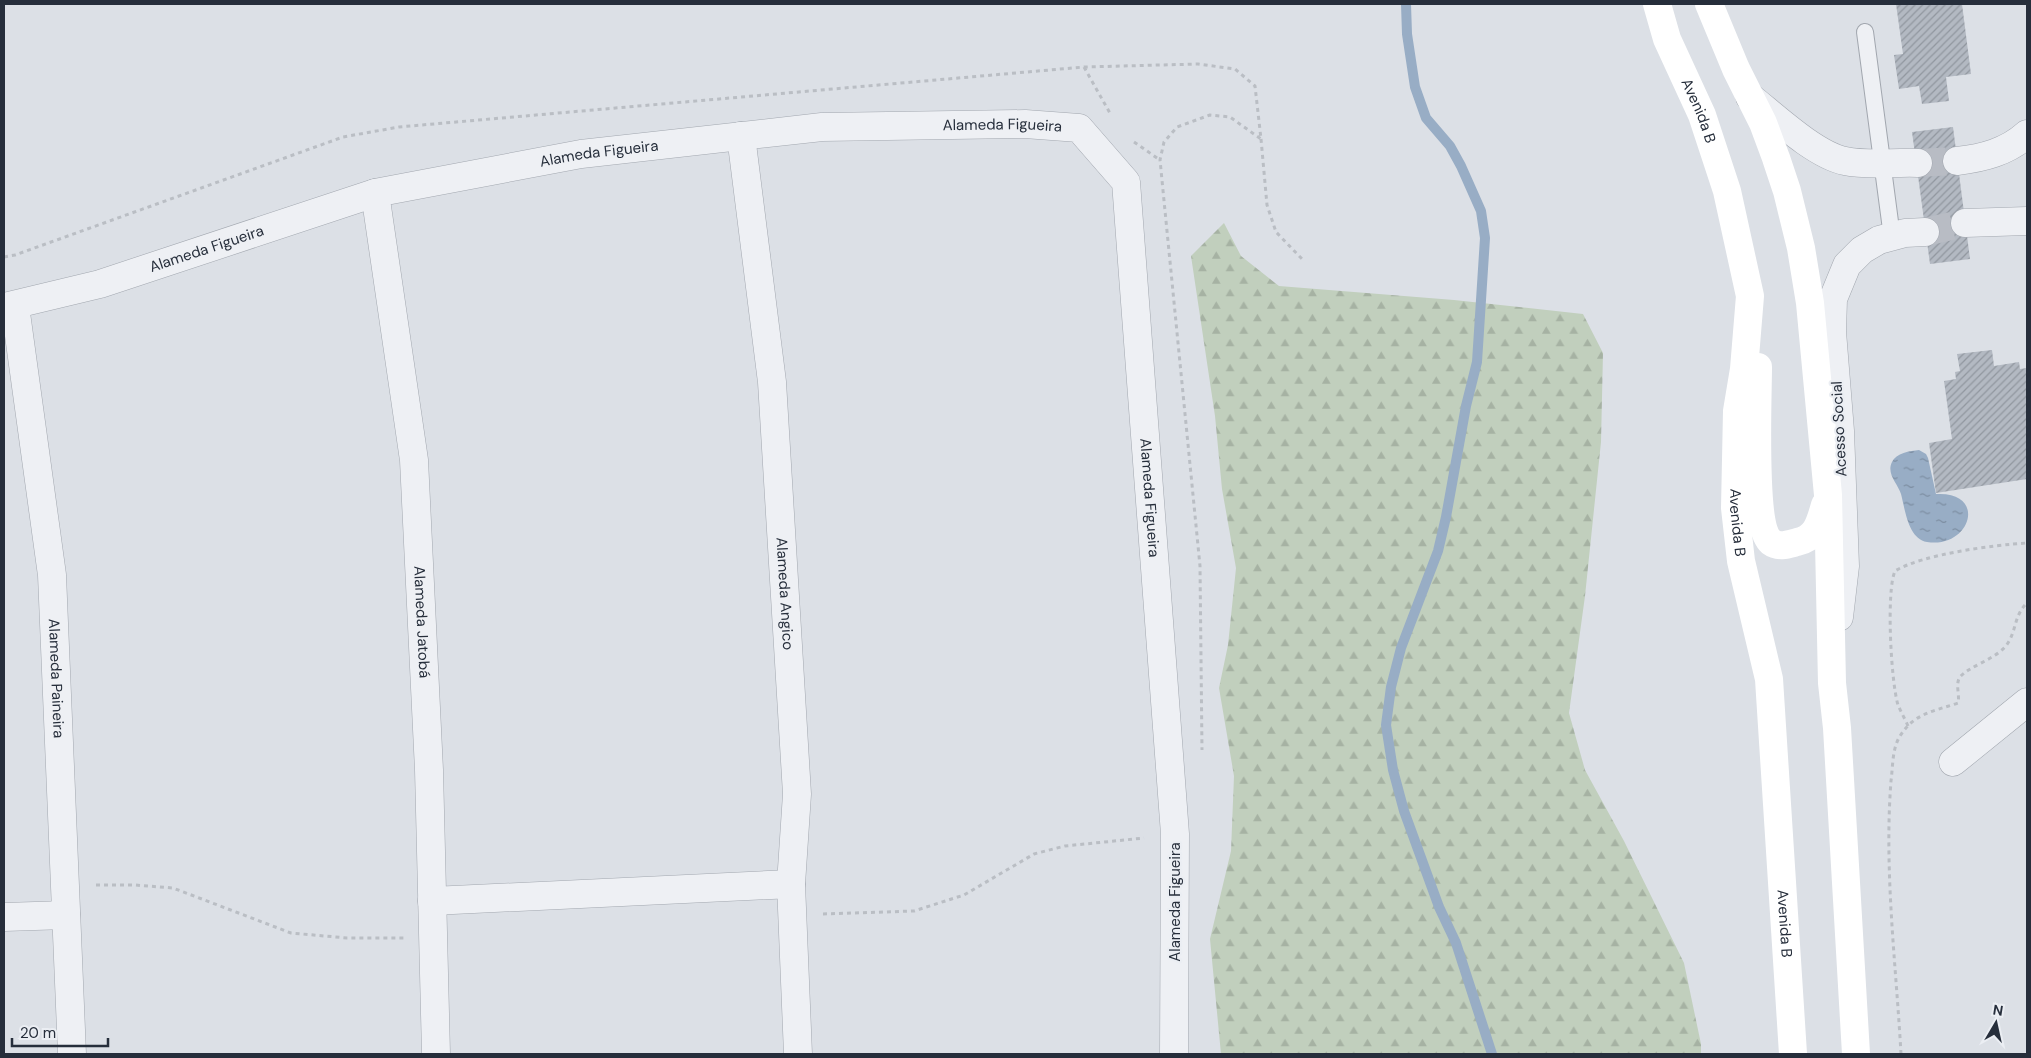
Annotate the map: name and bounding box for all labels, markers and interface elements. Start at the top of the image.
street label: Avenida B [1677,75,1721,146]
street label: Alameda Figueira [943,114,1063,137]
street label: Alameda Figueira [538,135,659,172]
street label: Alameda Figueira [147,220,266,277]
street label: Acesso Social [1827,381,1851,477]
street label: Alameda Figueira [1135,437,1164,558]
street label: Avenida B [1725,488,1750,557]
street label: Alameda Angico [771,537,798,651]
street label: Alameda Jatobá [409,565,435,679]
street label: Alameda Paineira [44,618,69,739]
street label: Alameda Figueira [1165,842,1185,962]
street label: Avenida B [1772,889,1797,958]
north arrow [1971,998,2021,1048]
text: N [1992,1000,2004,1020]
scale bar [12,1016,109,1048]
text: 20 m [20,1023,56,1043]

